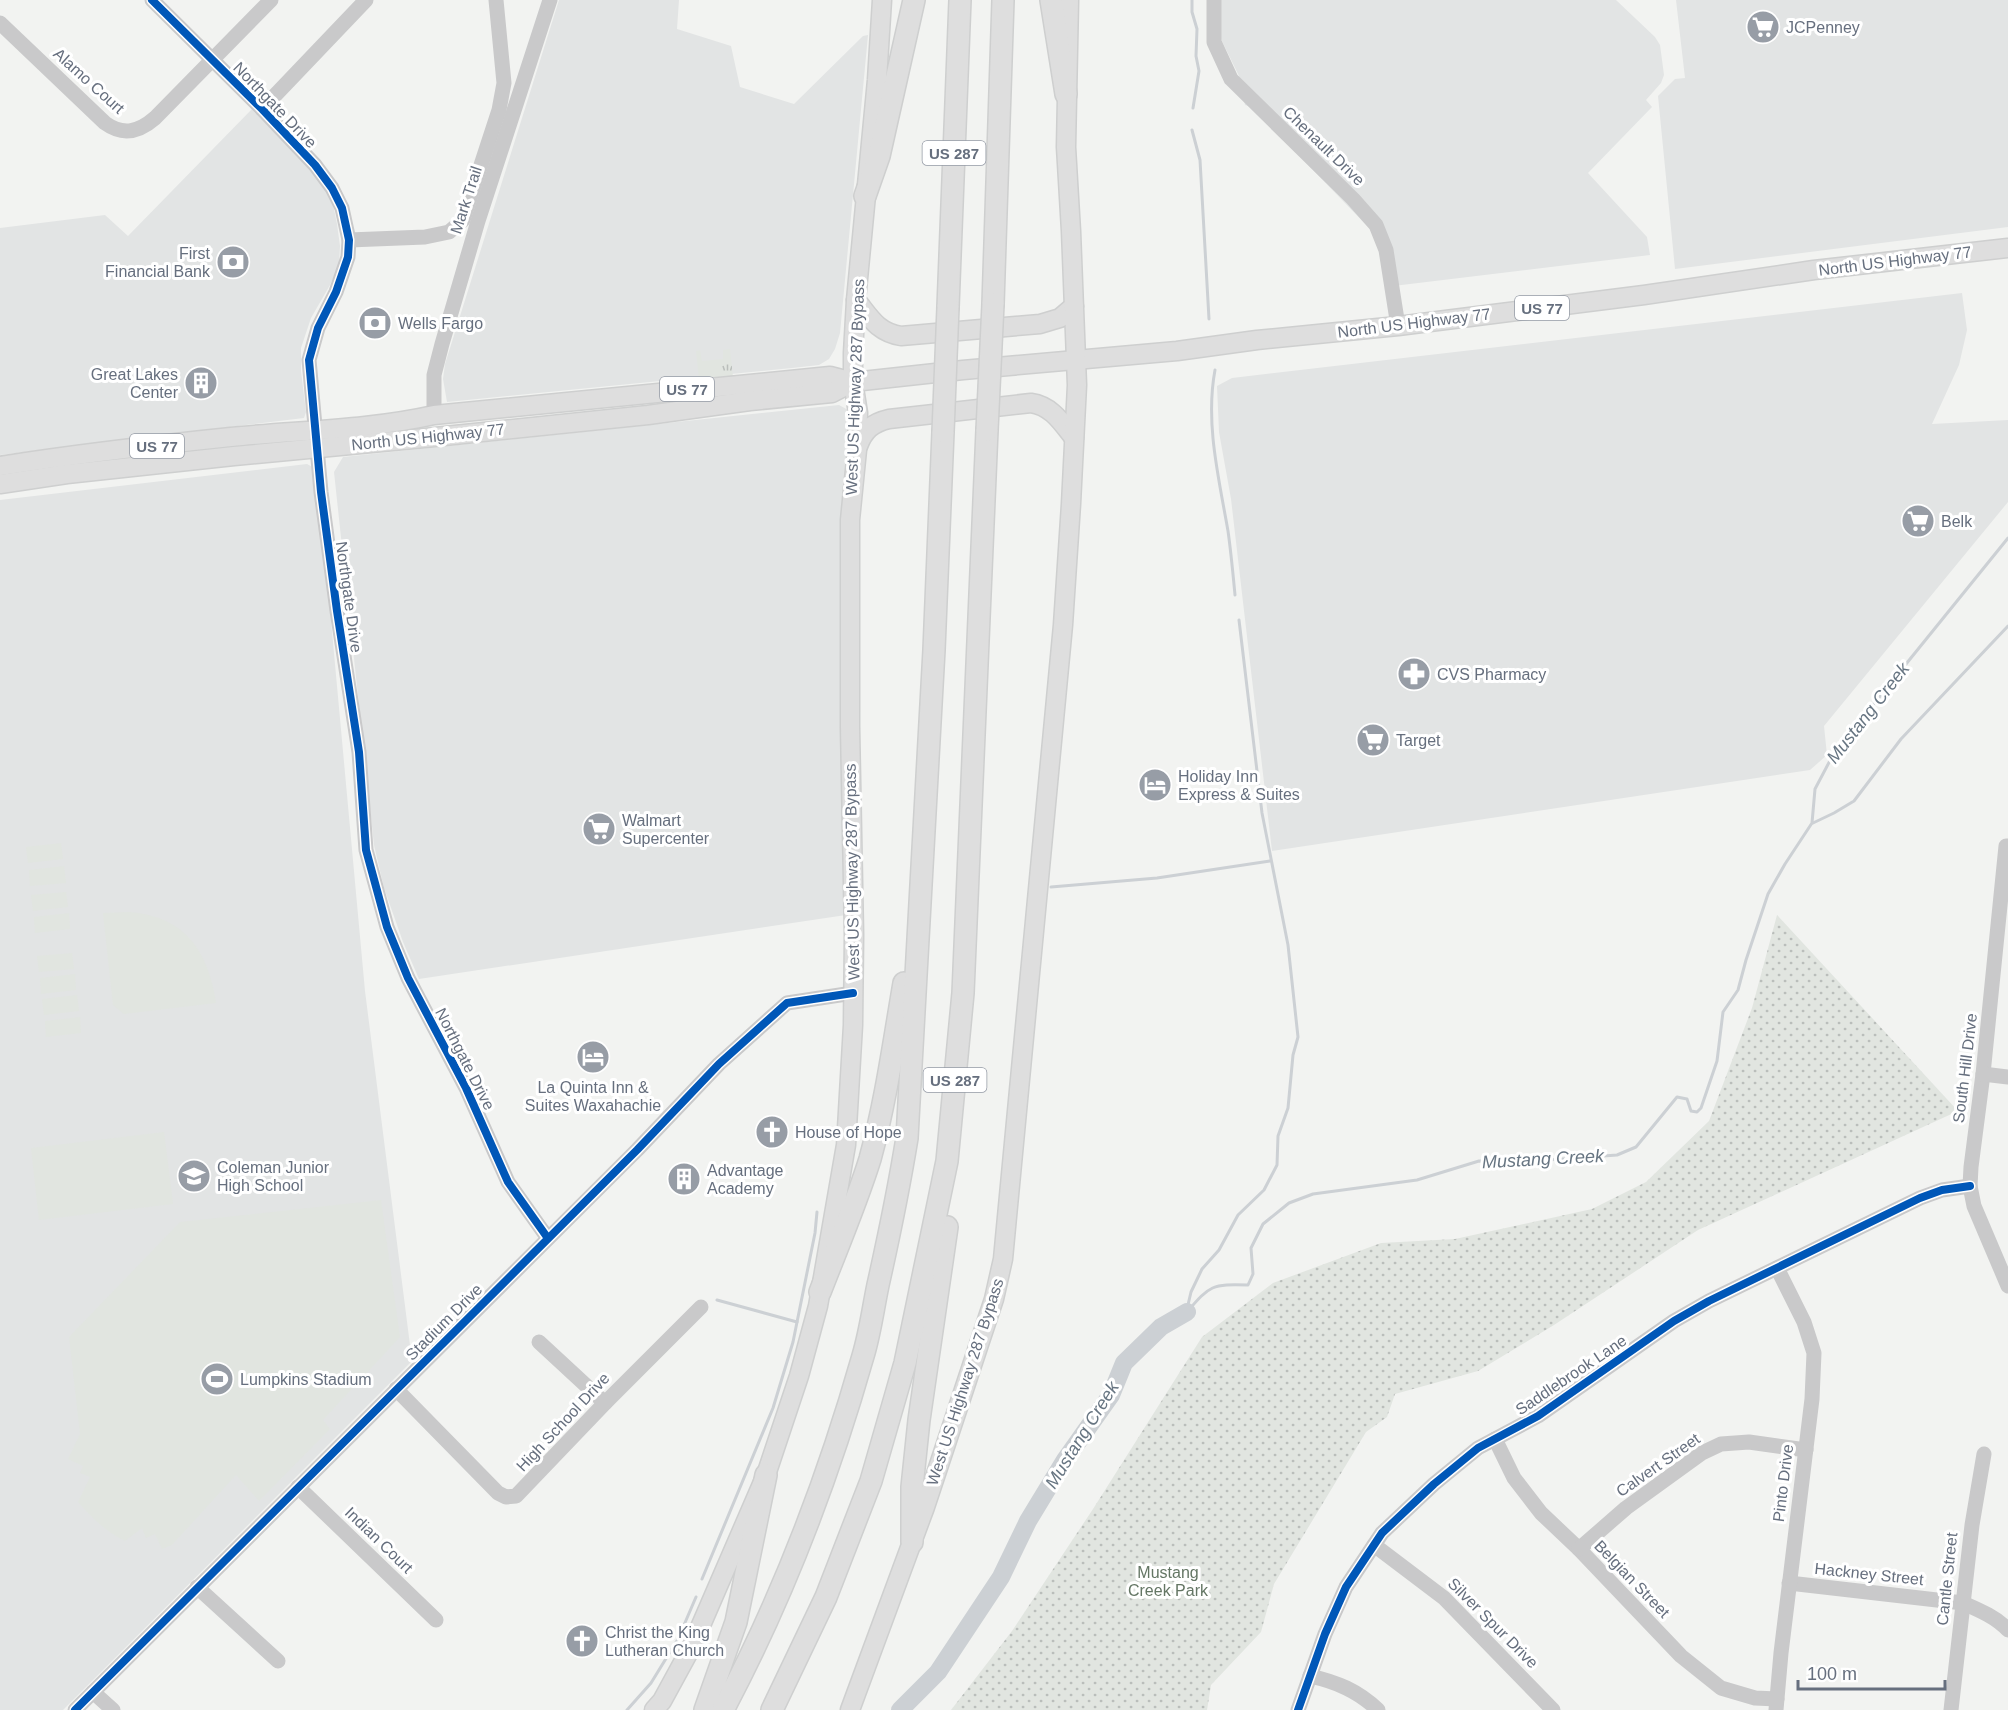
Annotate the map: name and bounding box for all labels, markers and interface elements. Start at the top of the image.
supermarket icon: JCPenney [1745,9,1781,45]
place label: JCPenney [1786,19,1860,36]
street label: Alamo Court [50,45,128,117]
street label: Northgate Drive [230,59,320,151]
street label: Chenault Drive [1280,103,1368,189]
road number: US 287 [922,141,986,165]
street label: Mark Trail [447,164,485,236]
street label: North US Highway 77 [1818,243,1972,279]
bank icon: First Financial Bank [215,244,251,280]
place label: First Financial Bank [105,245,211,280]
street label: West US Highway 287 Bypass [843,278,867,496]
road number: US 77 [1515,296,1569,320]
bank icon: Wells Fargo [357,305,393,341]
street label: North US Highway 77 [1337,305,1491,341]
place label: Wells Fargo [398,315,483,332]
building icon: Great Lakes Center [183,365,219,401]
place label: Great Lakes Center [91,366,179,401]
road number: US 77 [660,377,714,401]
street label: North US Highway 77 [351,420,505,453]
road number: US 77 [130,434,184,458]
supermarket icon: Belk [1900,503,1936,539]
place label: Belk [1941,513,1973,530]
street label: Northgate Drive [333,540,365,654]
pharmacy icon: CVS Pharmacy [1396,656,1432,692]
water label: Mustang Creek [1823,658,1914,767]
place label: CVS Pharmacy [1437,666,1546,683]
supermarket icon: Target [1355,722,1391,758]
place label: Target [1396,732,1441,749]
street label: West US Highway 287 Bypass [842,764,862,980]
hotel icon: Holiday Inn Express & Suites [1137,767,1173,803]
place label: Holiday Inn Express & Suites [1178,768,1300,803]
supermarket icon: Walmart Supercenter [581,811,617,847]
place label: Walmart Supercenter [622,812,710,847]
street label: Northgate Drive [432,1005,498,1113]
street label: South Hill Drive [1950,1012,1980,1124]
hotel icon: La Quinta Inn & Suites Waxahachie [575,1039,611,1075]
road number: US 287 [924,1068,986,1092]
place label: La Quinta Inn & Suites Waxahachie [525,1079,661,1114]
church icon: House of Hope [754,1114,790,1150]
place label: House of Hope [795,1124,902,1141]
water label: Mustang Creek [1482,1146,1605,1172]
school or university icon: Coleman Junior High School [176,1158,212,1194]
place label: Coleman Junior High School [217,1159,330,1194]
building icon: Advantage Academy [666,1161,702,1197]
place label: Advantage Academy [707,1162,784,1197]
street label: West US Highway 287 Bypass [923,1276,1007,1488]
street label: Stadium Drive [402,1280,486,1364]
street label: Saddlebrook Lane [1512,1332,1630,1418]
sports icon: Lumpkins Stadium [199,1361,235,1397]
street label: High School Drive [513,1369,613,1475]
place label: Lumpkins Stadium [240,1371,372,1388]
water label: Mustang Creek [1041,1377,1123,1492]
street label: Calvert Street [1613,1430,1703,1500]
street label: Pinto Drive [1770,1443,1796,1523]
street label: Indian Court [342,1504,417,1577]
street label: Cantle Street [1934,1531,1960,1626]
street label: Belgian Street [1591,1537,1673,1621]
street label: Hackney Street [1814,1560,1925,1588]
park label: Mustang Creek Park [1128,1564,1209,1599]
street label: Silver Spur Drive [1445,1575,1542,1672]
church icon: Christ the King Lutheran Church [564,1623,600,1659]
place label: Christ the King Lutheran Church [605,1624,724,1659]
scale bar [1798,1653,1945,1691]
text: 100 m [1807,1664,1857,1684]

